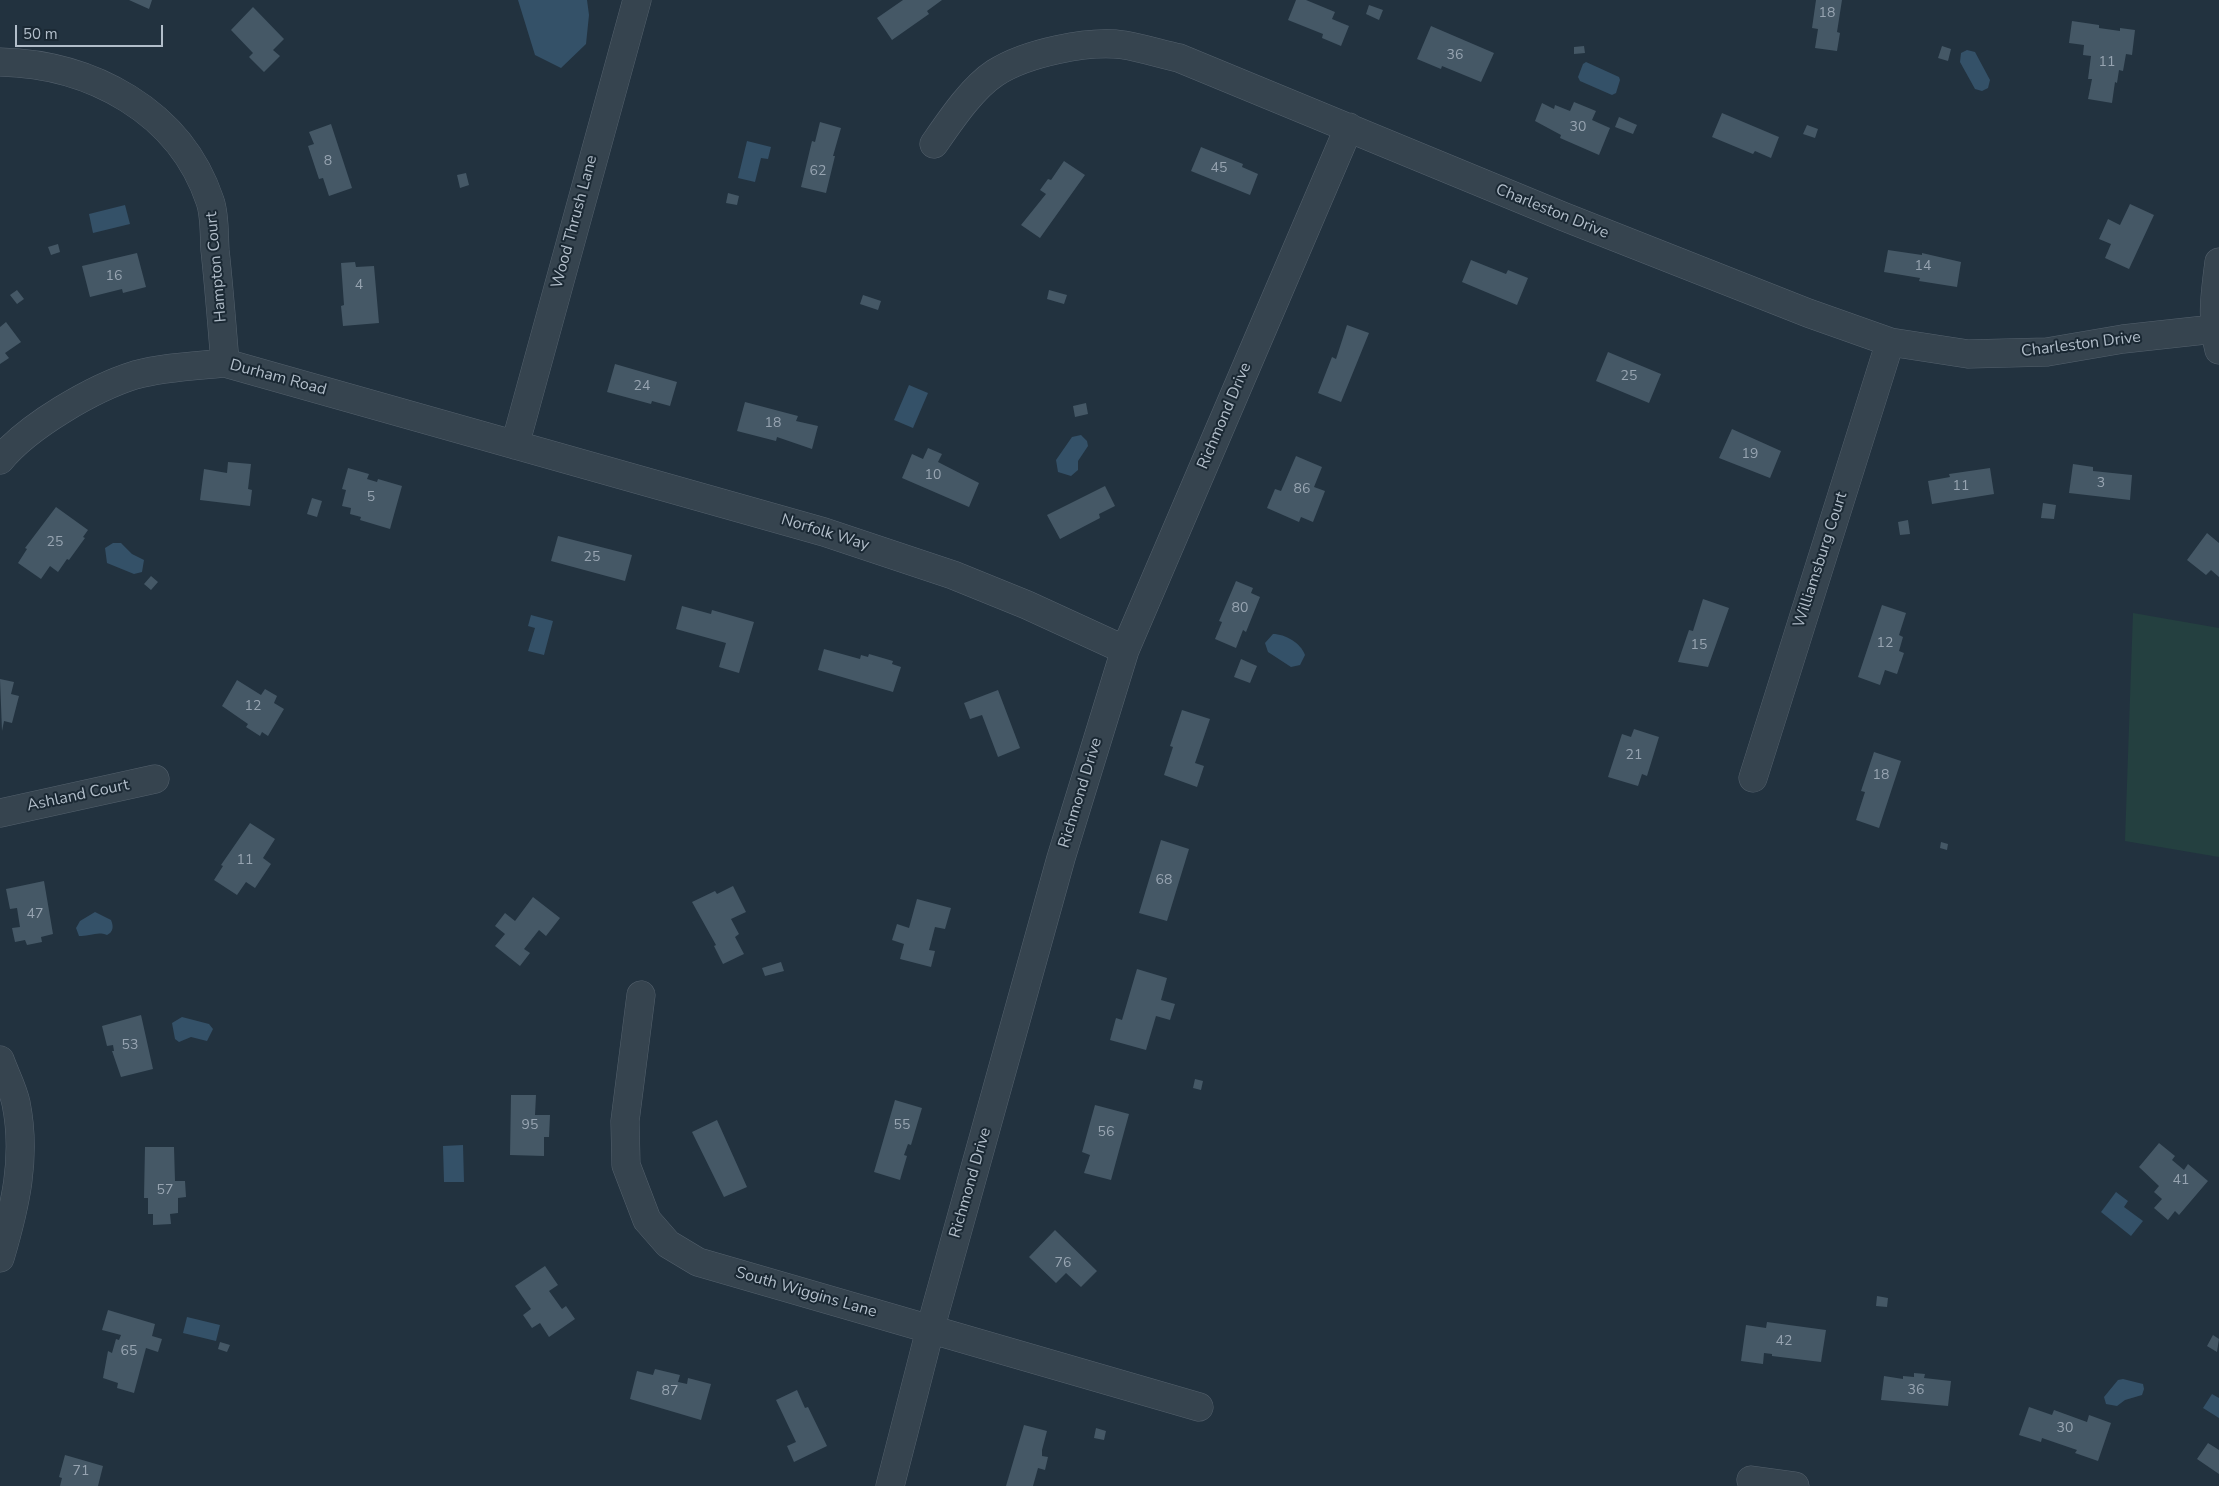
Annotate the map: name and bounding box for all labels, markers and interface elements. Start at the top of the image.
house number: 18 [1819,6,1835,22]
scale bar [18,15,165,47]
text: 50 m [23,24,58,44]
house number: 36 [1447,48,1463,64]
house number: 11 [2099,55,2115,71]
house number: 30 [1570,120,1586,136]
street label: Wood Thrush Lane [548,153,602,291]
house number: 8 [324,154,332,170]
house number: 45 [1211,161,1227,177]
house number: 62 [810,164,826,180]
street label: Charleston Drive [1493,181,1611,243]
street label: Hampton Court [203,211,231,323]
house number: 14 [1915,259,1931,275]
house number: 16 [106,269,122,285]
house number: 4 [355,278,363,294]
street label: Charleston Drive [2020,328,2142,362]
street label: Durham Road [228,356,328,400]
street label: Richmond Drive [1194,360,1256,472]
house number: 25 [1621,369,1637,385]
house number: 24 [634,379,650,395]
house number: 18 [765,416,781,432]
house number: 19 [1742,447,1758,463]
house number: 10 [925,468,941,484]
house number: 3 [2097,476,2105,492]
house number: 11 [1953,479,1969,495]
house number: 86 [1294,482,1310,498]
house number: 5 [367,490,375,506]
street label: Williamsburg Court [1790,490,1852,630]
street label: Norfolk Way [779,511,871,555]
house number: 25 [47,535,63,551]
house number: 25 [584,550,600,566]
house number: 80 [1232,601,1248,617]
house number: 12 [1877,636,1893,652]
house number: 15 [1691,638,1707,654]
house number: 12 [245,699,261,715]
street label: Richmond Drive [1055,736,1107,850]
house number: 21 [1626,748,1642,764]
house number: 18 [1873,768,1889,784]
street label: Ashland Court [25,776,131,816]
house number: 11 [237,853,253,869]
house number: 68 [1156,873,1172,889]
house number: 47 [27,907,43,923]
house number: 53 [122,1038,138,1054]
house number: 95 [522,1118,538,1134]
house number: 55 [894,1118,910,1134]
house number: 56 [1098,1125,1114,1141]
street label: Richmond Drive [946,1126,996,1240]
house number: 41 [2173,1173,2189,1189]
house number: 57 [157,1183,173,1199]
house number: 76 [1055,1256,1071,1272]
street label: South Wiggins Lane [733,1264,879,1322]
house number: 42 [1776,1334,1792,1350]
house number: 65 [121,1344,137,1360]
house number: 36 [1908,1383,1924,1399]
house number: 87 [662,1384,678,1400]
house number: 30 [2057,1421,2073,1437]
house number: 71 [73,1464,89,1480]

